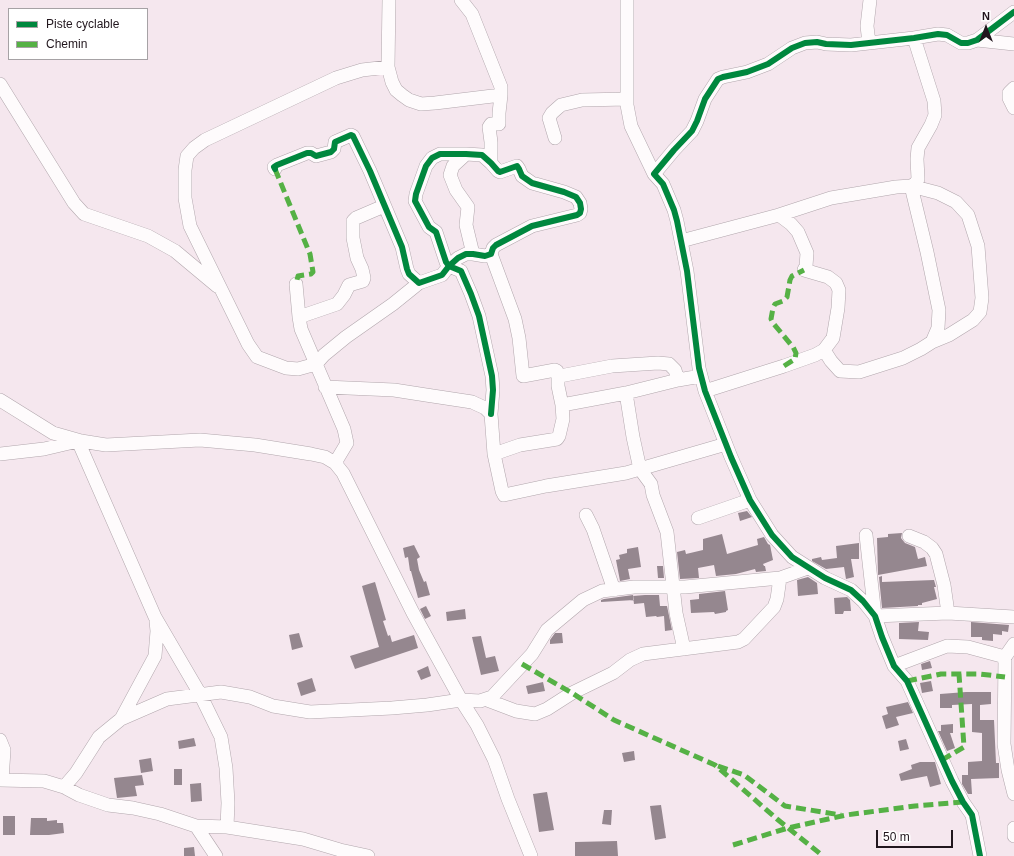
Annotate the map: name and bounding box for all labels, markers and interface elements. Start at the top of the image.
legend [8,8,148,60]
north arrow [966,8,1006,48]
text: N [982,10,990,22]
text: Piste cyclable [46,17,119,31]
text: Chemin [46,37,87,51]
scale bar [878,822,955,848]
text: 50 m [883,830,910,844]

